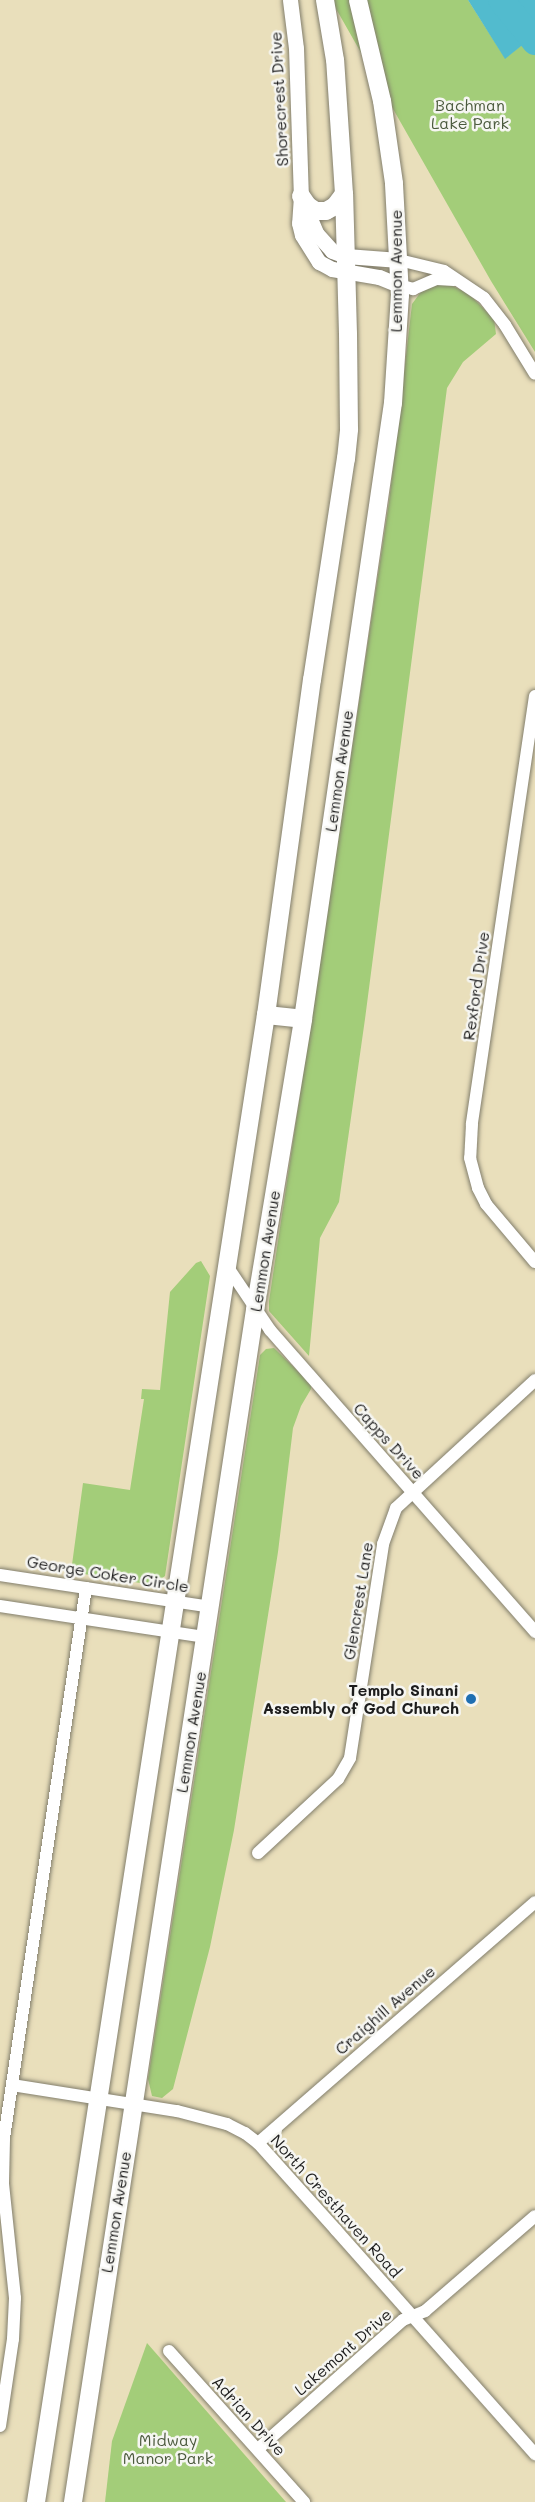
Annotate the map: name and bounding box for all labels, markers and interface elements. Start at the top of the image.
street label: Shorecrest Drive [266,31,292,167]
park label: Bachman Lake Park [431,95,509,133]
street label: Lemmon Avenue [386,210,406,332]
street label: Lemmon Avenue [321,709,357,833]
street label: Rexford Drive [459,930,493,1042]
street label: Lemmon Avenue [246,1189,284,1313]
street label: Capps Drive [350,1399,428,1483]
street label: Glencrest Lane [339,1541,377,1661]
street label: George Coker Circle [26,1552,190,1596]
street label: Lemmon Avenue [172,1670,210,1794]
place label: Templo Sinani Assembly of God Church [263,1680,459,1718]
marker: Templo Sinani Assembly of God Church [464,1692,478,1706]
street label: Craighill Avenue [331,1961,439,2059]
street label: North Cresthaven Road [267,2131,405,2281]
street label: Lemmon Avenue [97,2150,135,2274]
street label: Lakemont Drive [291,2305,395,2399]
street label: Adrian Drive [208,2372,290,2460]
park label: Midway Manor Park [123,2430,213,2468]

